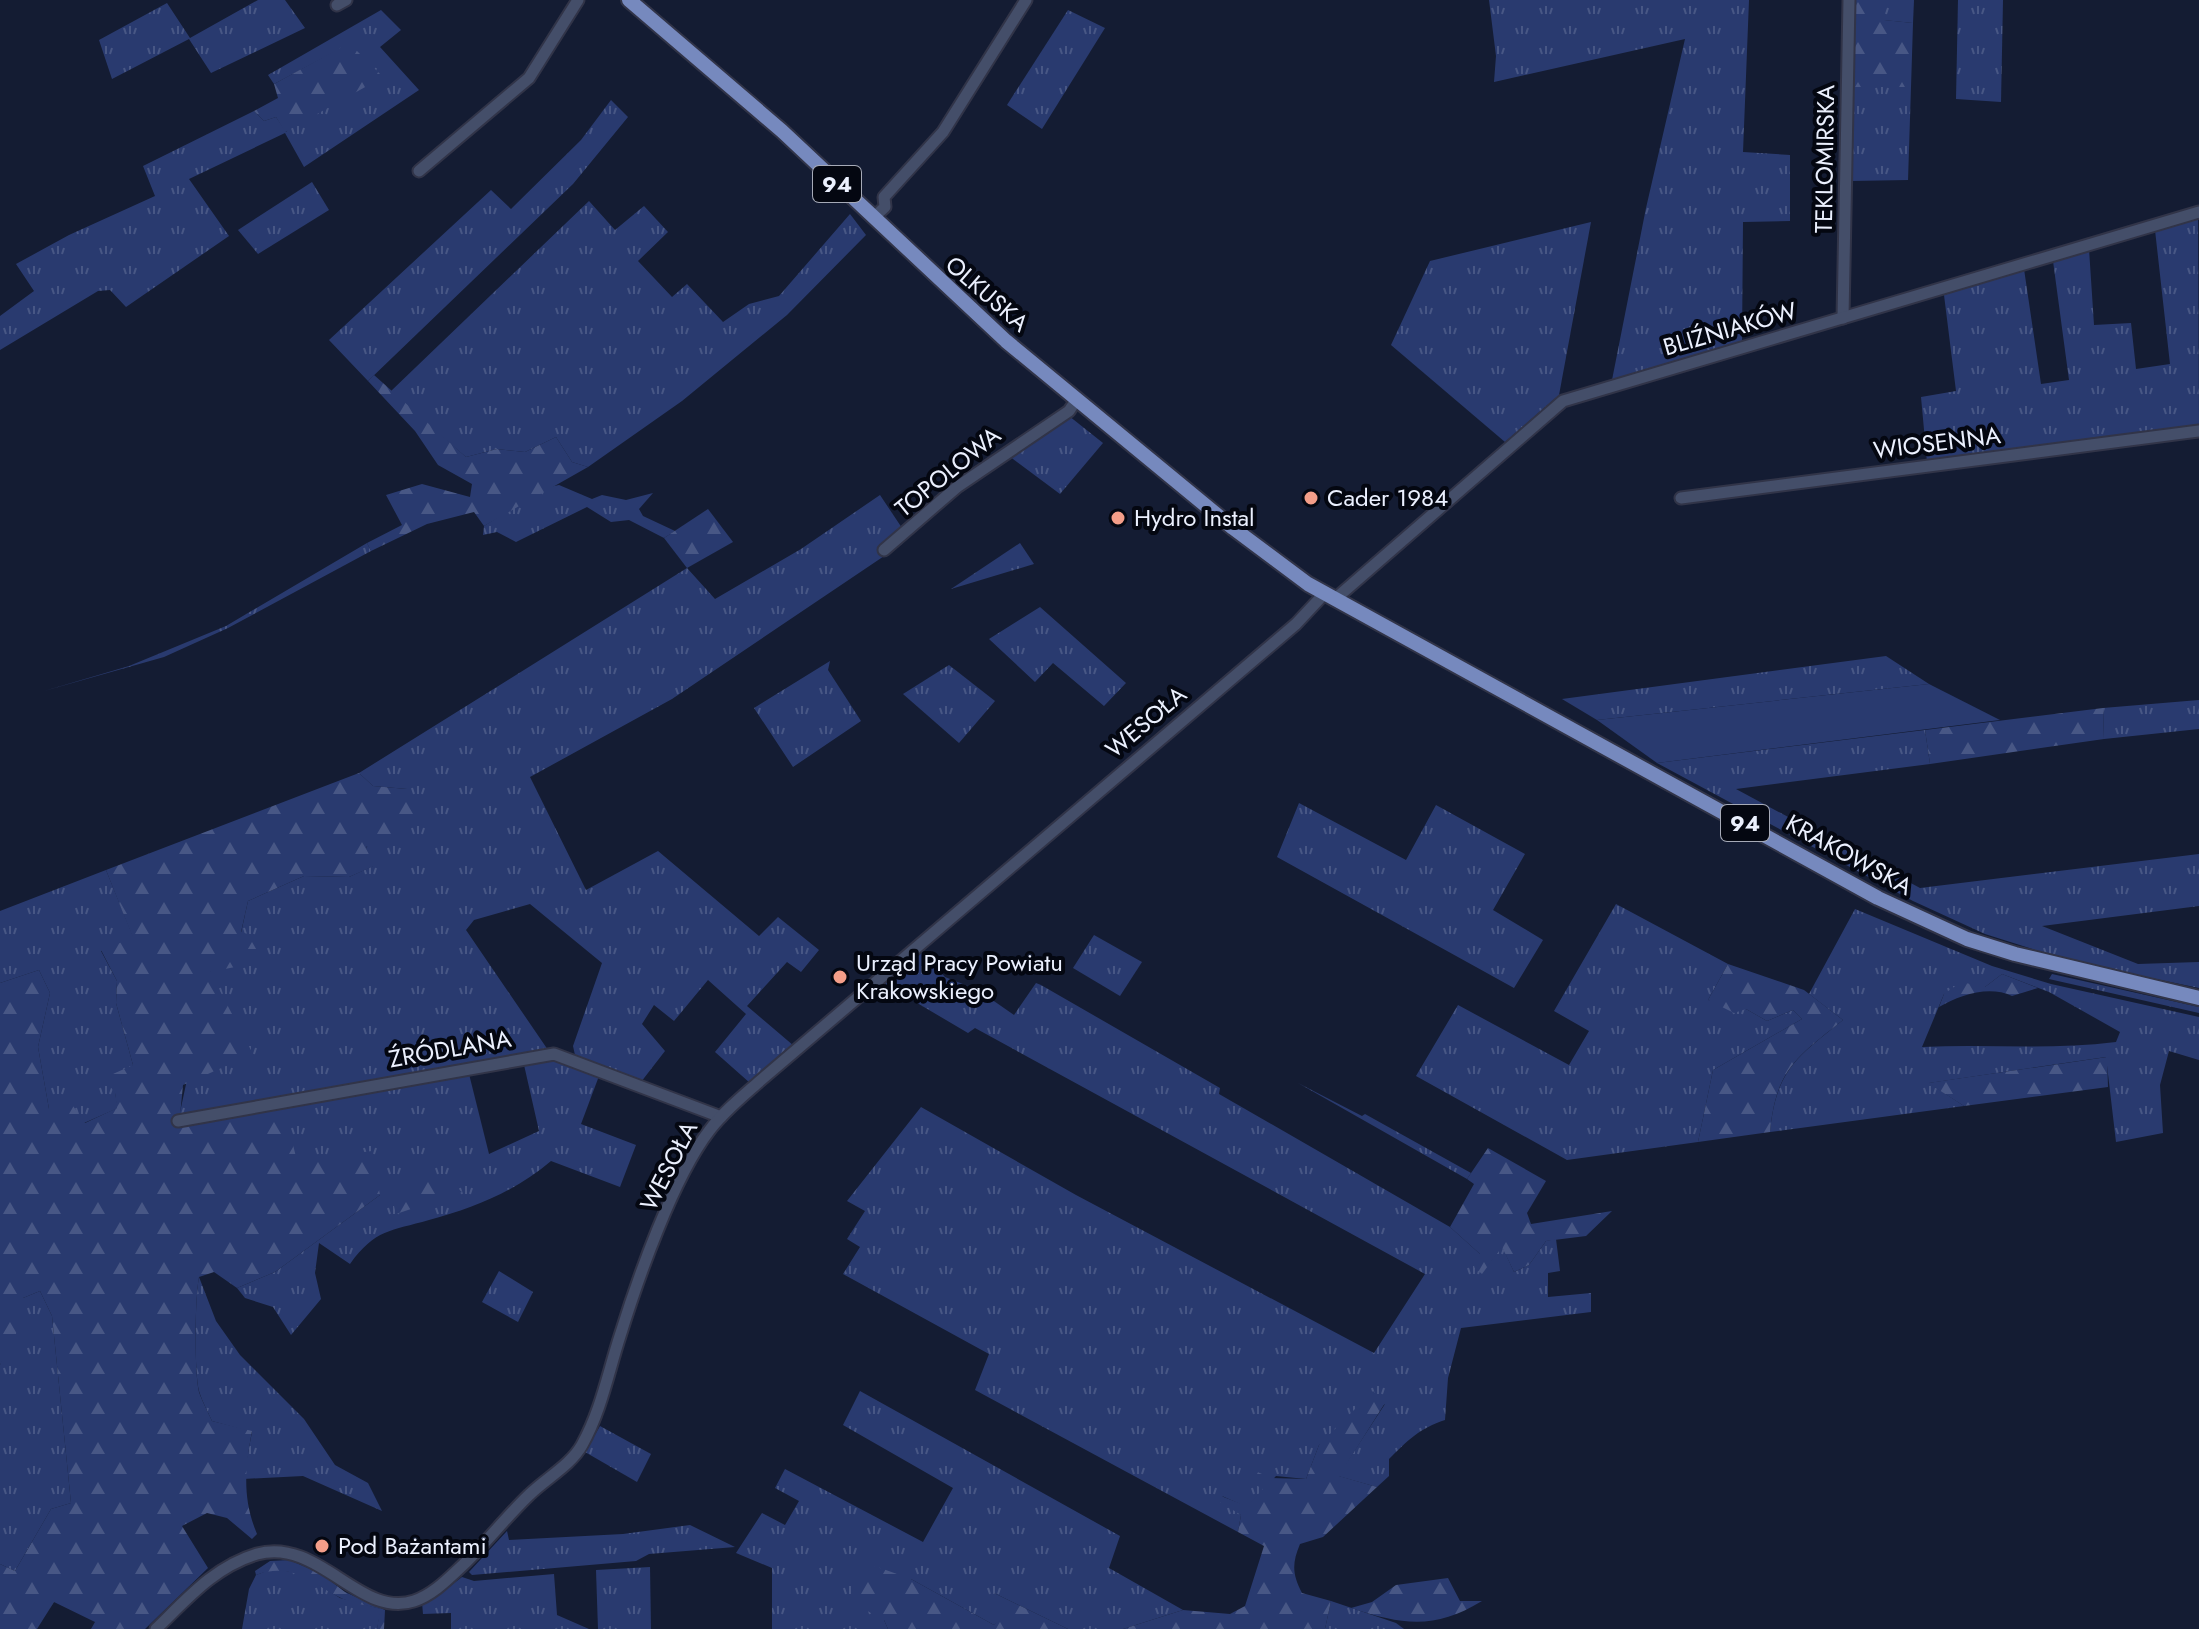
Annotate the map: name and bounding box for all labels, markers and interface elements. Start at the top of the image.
street label: TEKLOMIRSKA [1806,84,1843,233]
road number: 94 [813,166,861,202]
street label: OLKUSKA [938,247,1037,340]
street label: BLIŹNIAKÓW [1659,293,1801,364]
street label: WIOSENNA [1871,417,2003,468]
street label: TOPOLOWA [887,418,1008,525]
place label: Cader 1984 [1327,480,1448,515]
marker: Cader 1984 [1302,489,1320,507]
place label: Hydro Instal [1134,500,1255,535]
marker: Hydro Instal [1109,509,1127,527]
street label: WESOŁA [1097,677,1194,766]
road number: 94 [1721,805,1769,841]
street label: KRAKOWSKA [1780,805,1919,904]
place label: Urząd Pracy Powiatu Krakowskiego [856,945,1063,1008]
marker: Urząd Pracy Powiatu Krakowskiego [831,968,849,986]
street label: ŹRÓDLANA [386,1021,514,1076]
street label: WESOŁA [631,1115,706,1217]
place label: Pod Bażantami [338,1528,487,1563]
marker: Pod Bażantami [313,1537,331,1555]

